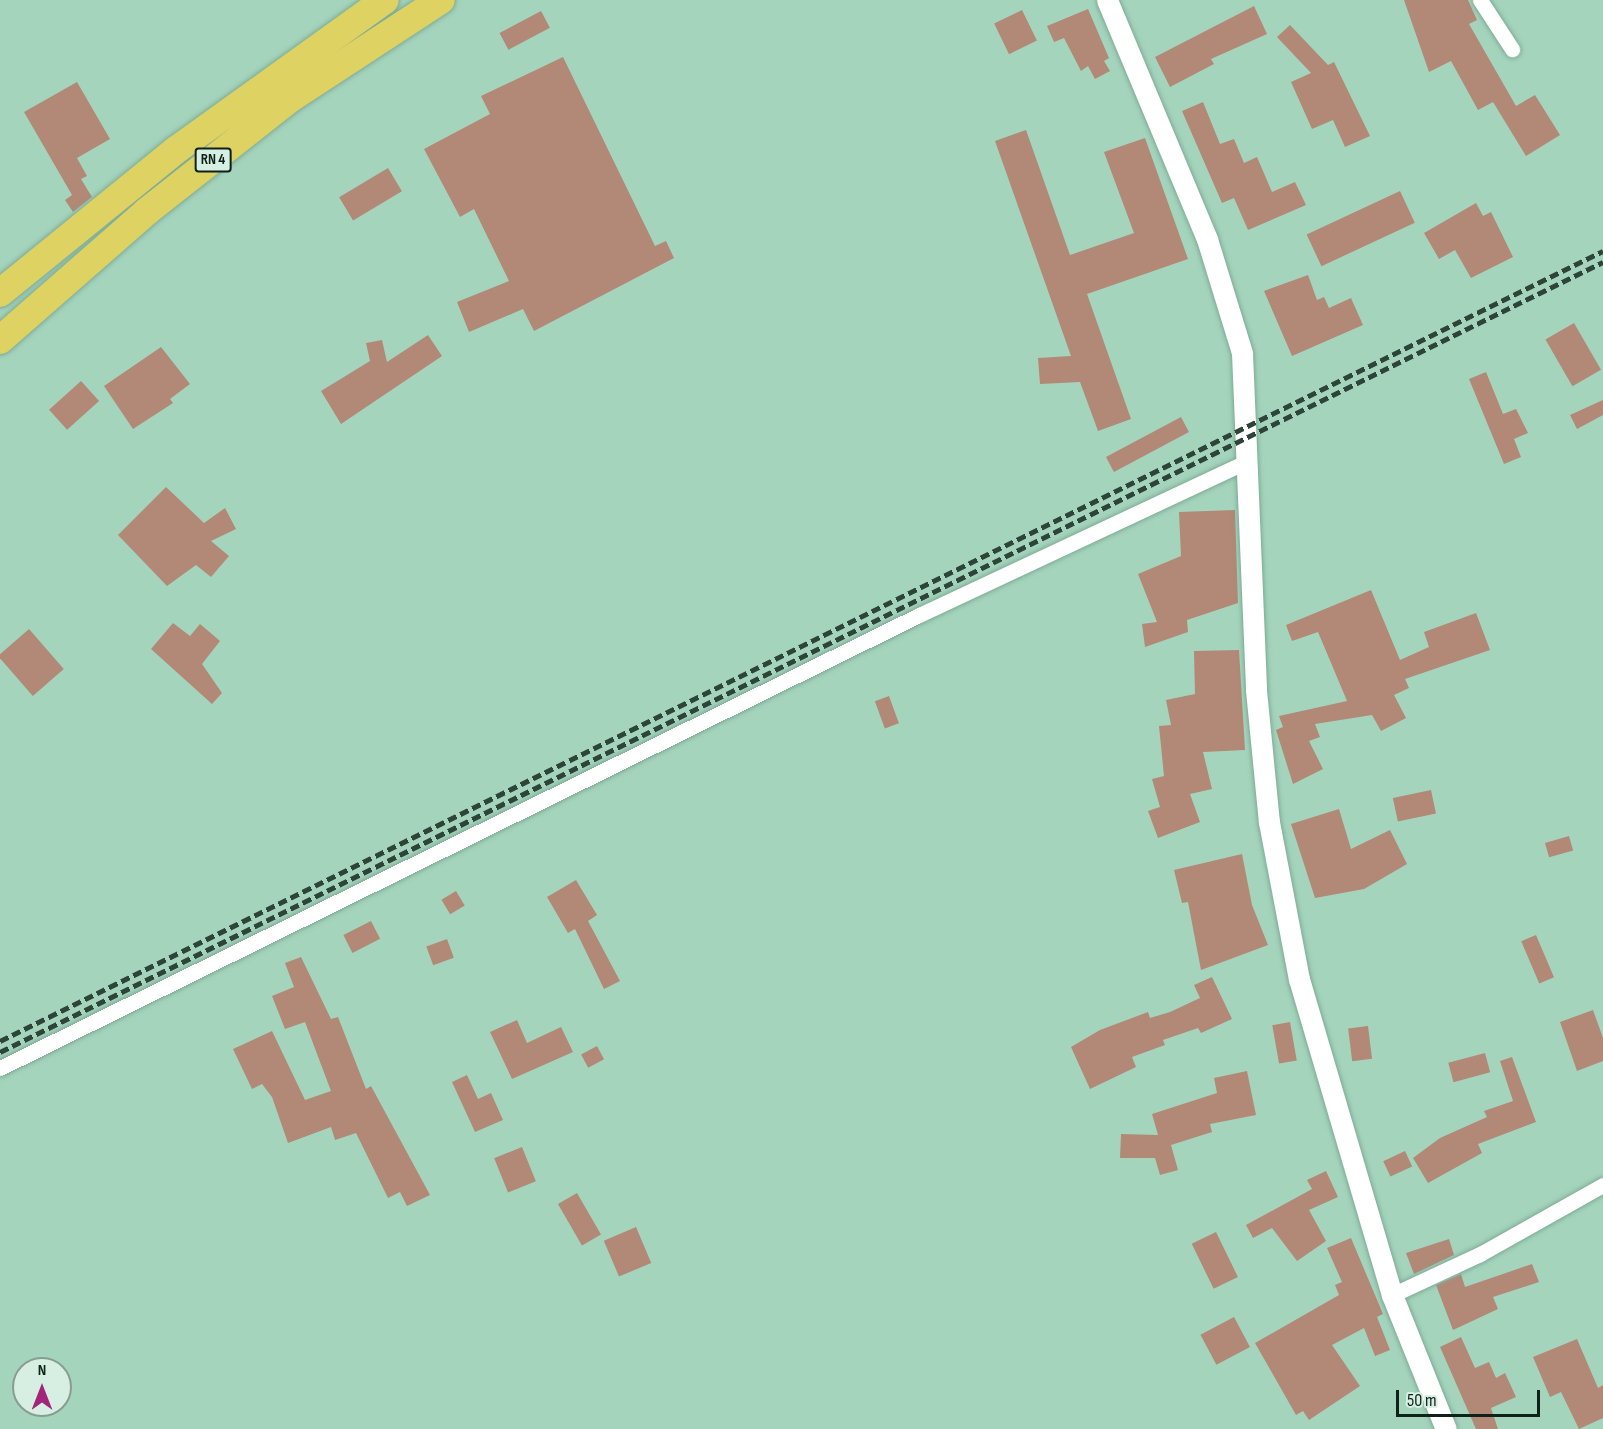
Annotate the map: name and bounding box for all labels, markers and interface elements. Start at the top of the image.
road number: RN 4 [194,148,232,172]
north arrow [12,1357,72,1417]
text: N [38,1361,46,1380]
scale bar [1399,1378,1543,1416]
text: 50 m [1407,1390,1437,1411]

